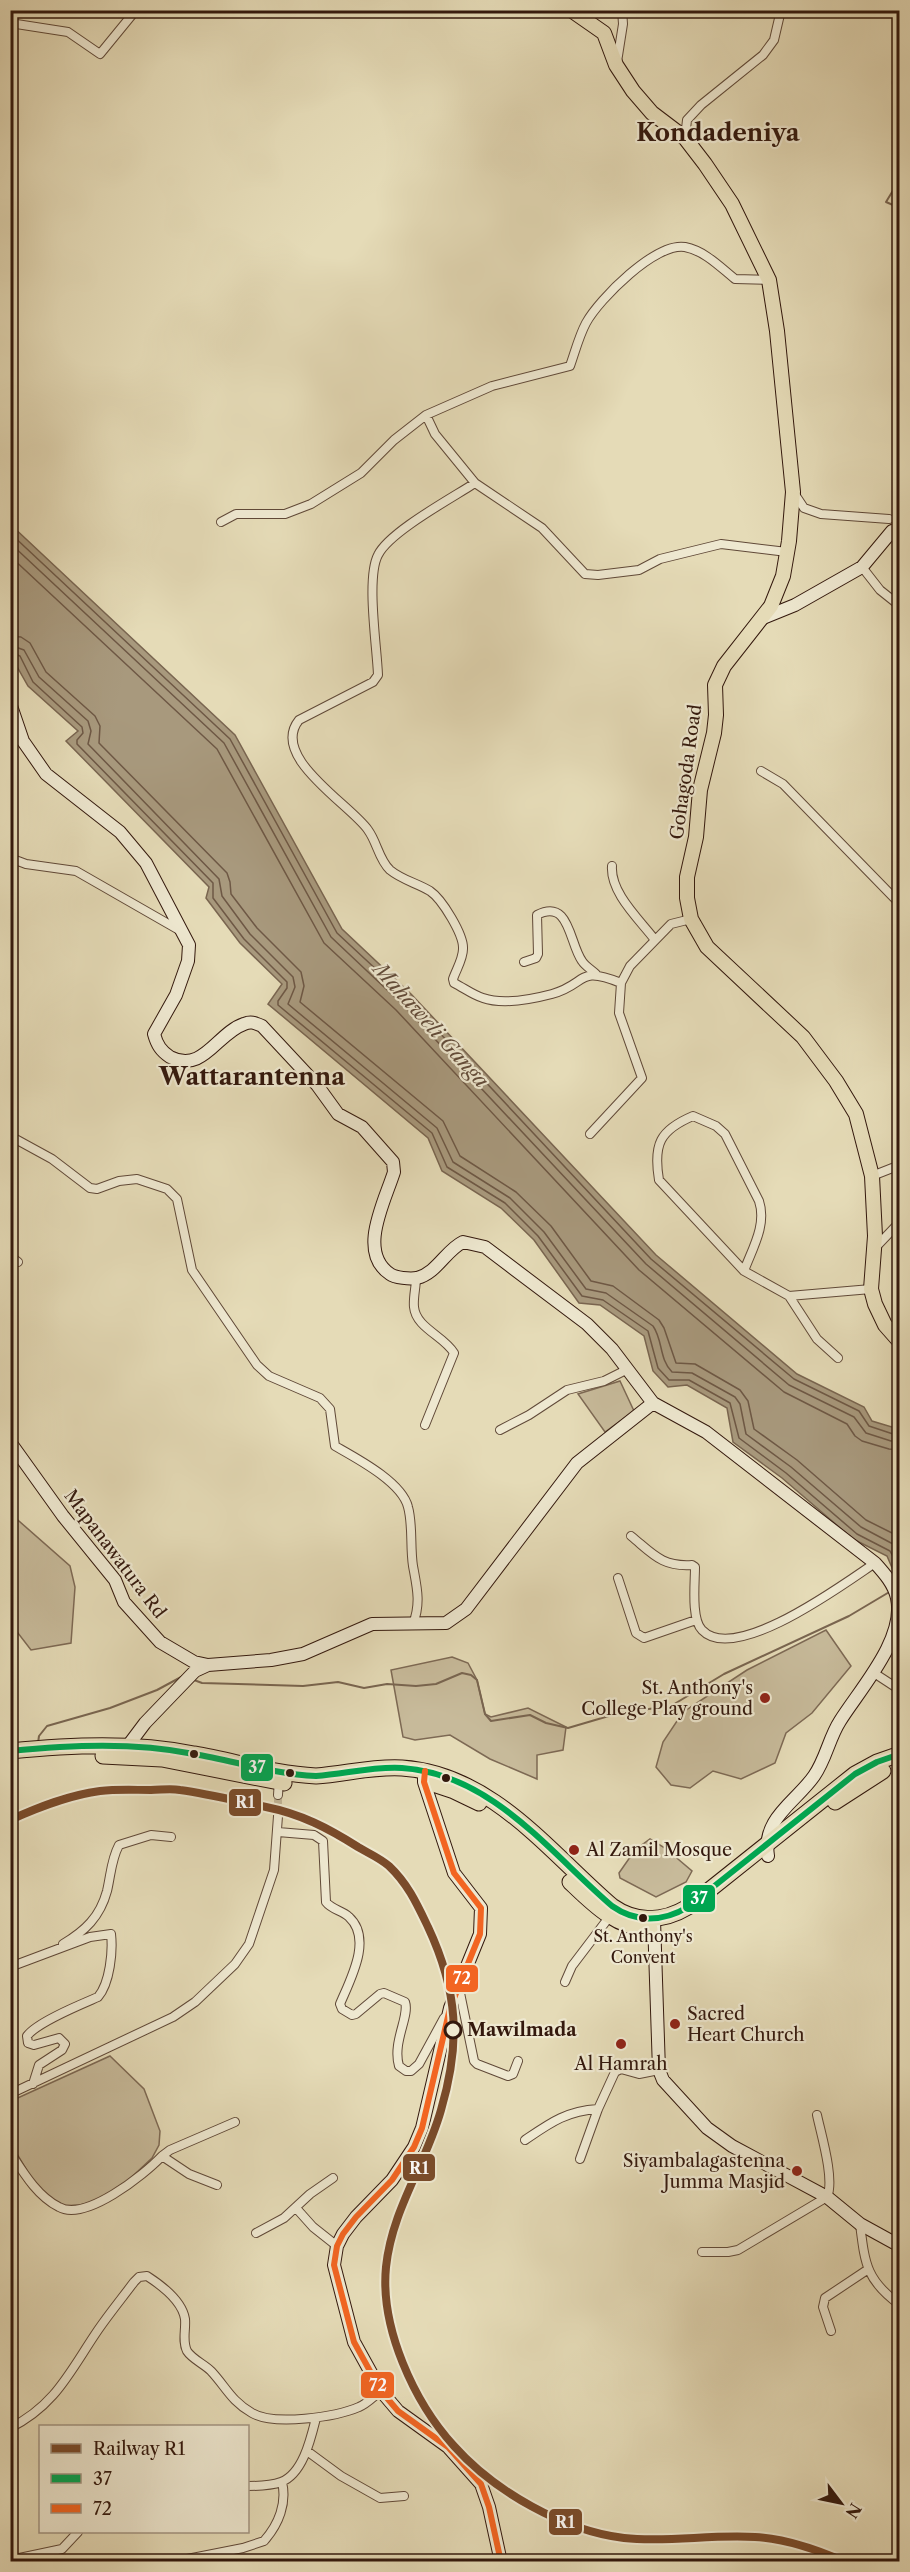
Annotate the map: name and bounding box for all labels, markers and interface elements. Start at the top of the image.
district label: Kondadeniya [636,118,801,147]
street label: Gohagoda Road [666,703,706,841]
water label: Mahaweli Ganga [367,956,494,1093]
district label: Wattarantenna [158,1062,346,1091]
street label: Mapanawatura Rd [59,1485,171,1623]
place label: St. Anthony's College Play ground [581,1677,753,1720]
marker: St. Anthony's College Play ground [758,1691,772,1705]
unlabelled marker [188,1748,200,1760]
line badge: 37 [240,1753,274,1782]
text: 37 [248,1757,266,1777]
unlabelled marker [284,1767,296,1779]
unlabelled marker [440,1772,452,1784]
line badge: R1 [228,1788,262,1817]
text: R1 [235,1792,256,1812]
place label: Al Zamil Mosque [585,1839,732,1861]
marker: Al Zamil Mosque [567,1843,581,1857]
line badge: 37 [682,1884,716,1913]
text: 37 [690,1888,708,1908]
marker: St. Anthony's Convent [637,1912,649,1924]
place label: St. Anthony's Convent [593,1926,693,1967]
line badge: 72 [445,1964,479,1993]
text: 72 [453,1968,471,1988]
place label: Sacred Heart Church [687,2003,805,2046]
marker: Sacred Heart Church [668,2017,682,2031]
place label: Mawilmada [467,2019,577,2041]
marker: Mawilmada [444,2021,462,2039]
marker: Al Hamrah [614,2037,628,2051]
place label: Al Hamrah [573,2053,668,2075]
place label: Siyambalagastenna Jumma Masjid [623,2150,785,2193]
line badge: R1 [402,2153,436,2182]
text: R1 [409,2158,430,2178]
marker: Siyambalagastenna Jumma Masjid [790,2164,804,2178]
line badge: 72 [360,2371,395,2399]
text: 72 [369,2375,387,2395]
legend [39,2425,249,2533]
text: Railway R1 [93,2438,186,2460]
text: 37 [93,2468,112,2490]
north arrow [811,2473,871,2533]
text: 72 [93,2498,112,2520]
text: N [842,2500,866,2522]
line badge: R1 [548,2508,583,2536]
text: R1 [555,2512,576,2532]

